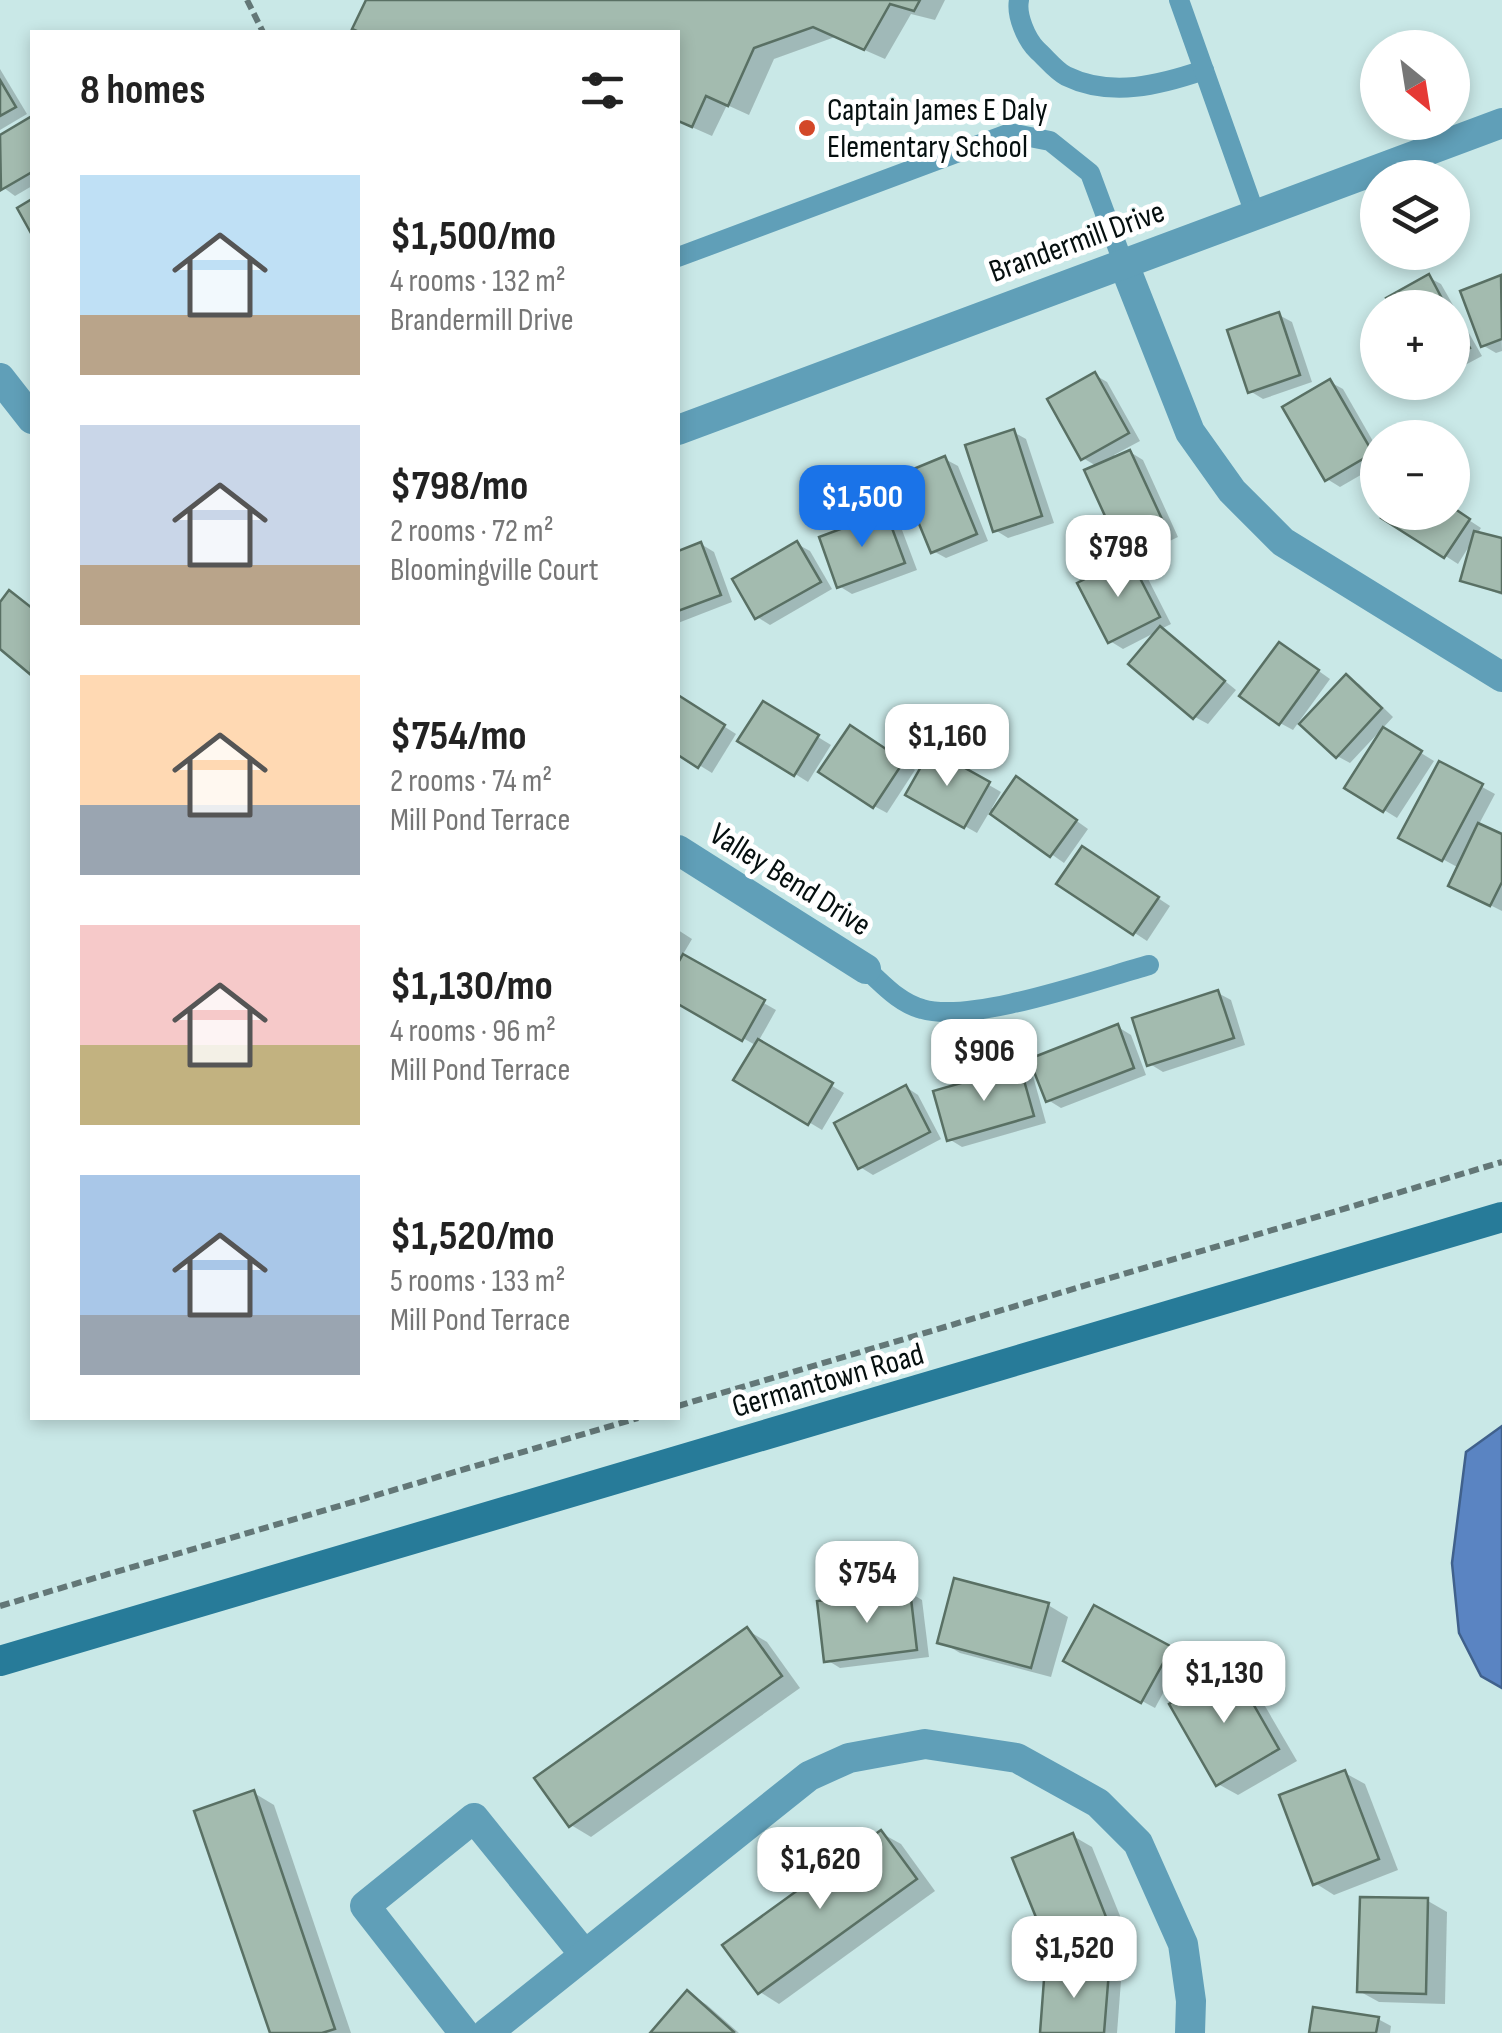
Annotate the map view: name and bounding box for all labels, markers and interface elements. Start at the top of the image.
north arrow [1360,30,1470,140]
map controls [1360,30,1470,530]
icon: filters [575,63,630,118]
text: 8 homes [80,65,205,116]
place label: Captain James E Daly Elementary School [827,91,1047,167]
marker: Captain James E Daly Elementary School [796,117,818,139]
button: layers [1360,160,1470,270]
street label: Brandermill Drive [984,192,1170,292]
text: $1,500/mo [390,211,556,262]
icon: home [160,215,280,335]
text: 4 rooms · 132 m² [390,262,566,301]
button: + [1360,290,1470,400]
text: Brandermill Drive [390,301,574,340]
button: − [1360,420,1470,530]
text: $798/mo [390,461,528,512]
icon: home [160,465,280,585]
pin: $1,500 [781,465,943,550]
text: $1,500 [821,478,903,517]
text: 2 rooms · 72 m² [390,512,554,551]
pin: $798 [1059,515,1177,600]
text: $798 [1088,528,1148,567]
text: Bloomingville Court [390,551,599,590]
pin: $1,160 [866,704,1028,789]
text: $754/mo [390,711,527,762]
icon: home [160,715,280,835]
text: $1,160 [907,717,987,756]
text: 2 rooms · 74 m² [390,762,552,801]
text: Mill Pond Terrace [390,801,570,840]
street label: Valley Bend Drive [702,815,878,945]
text: $1,130/mo [390,961,553,1012]
icon: home [160,965,280,1085]
text: 4 rooms · 96 m² [390,1012,556,1051]
pin: $906 [925,1019,1043,1104]
text: $906 [953,1032,1015,1071]
text: Mill Pond Terrace [390,1051,570,1090]
text: $1,520/mo [390,1211,555,1262]
icon: home [160,1215,280,1335]
text: 5 rooms · 133 m² [390,1262,565,1301]
text: Mill Pond Terrace [390,1301,570,1340]
street label: Germantown Road [728,1335,928,1427]
pin: $754 [808,1541,926,1626]
text: $754 [837,1554,897,1593]
pin: $1,130 [1143,1641,1305,1726]
text: $1,130 [1184,1654,1264,1693]
pin: $1,620 [739,1827,901,1912]
text: $1,620 [779,1840,861,1879]
pin: $1,520 [993,1916,1155,2001]
text: $1,520 [1034,1929,1114,1968]

